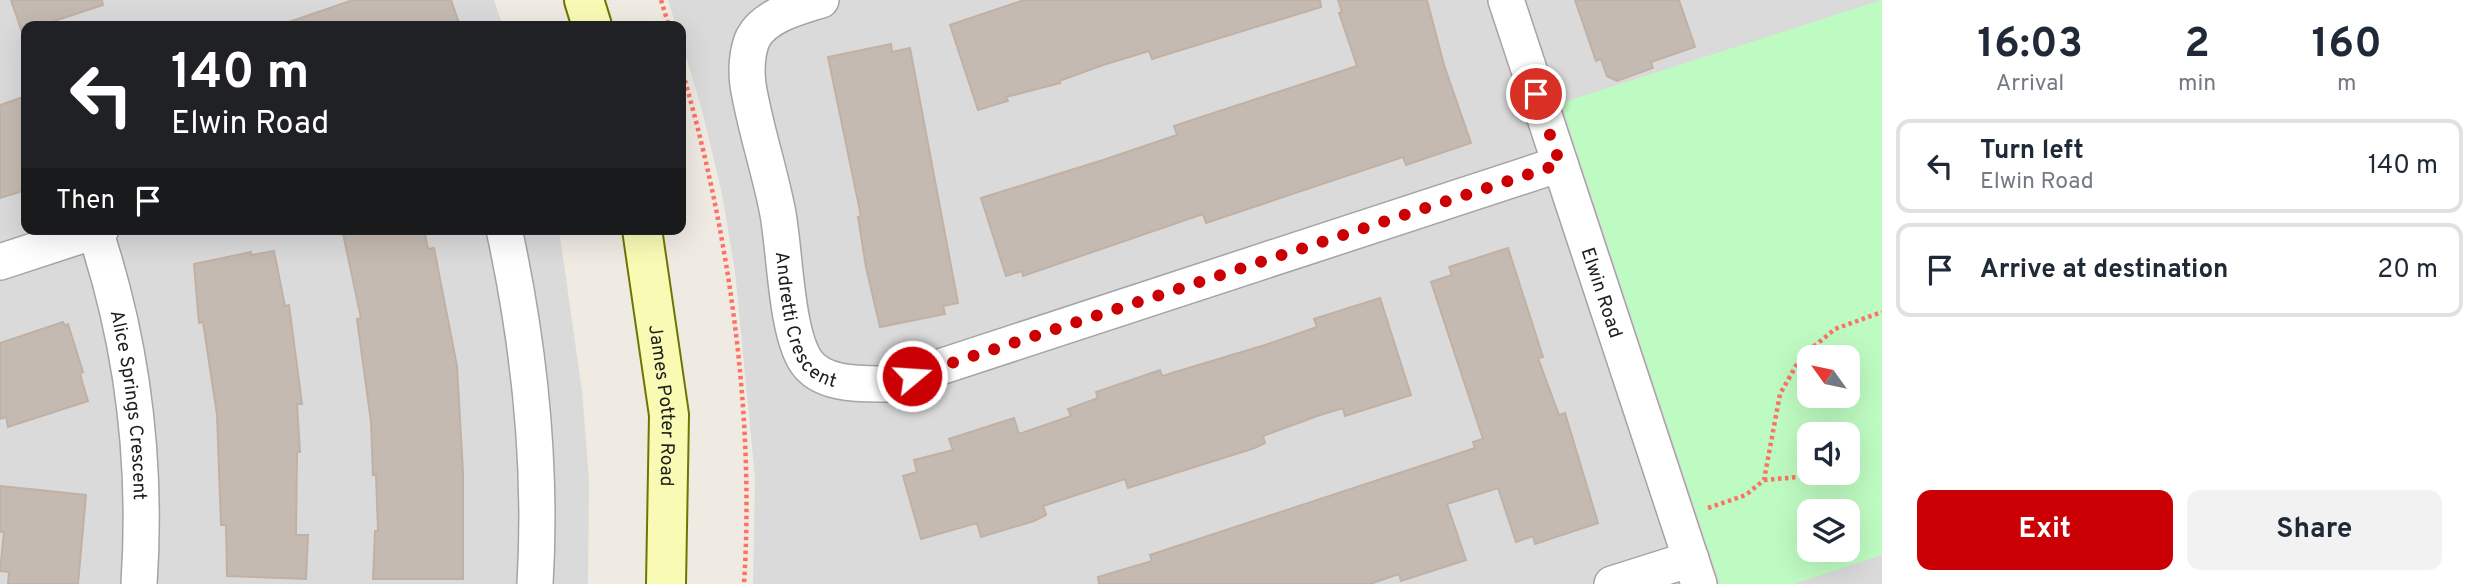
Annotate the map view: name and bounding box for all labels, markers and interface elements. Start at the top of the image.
text: 16:03 [1977,19,2083,72]
text: 2 [2184,19,2210,72]
text: 160 [2312,19,2382,72]
text: 140 m [171,44,310,106]
icon: left [56,49,147,140]
pin [1506,64,1566,124]
text: Arrival [1996,70,2064,99]
text: min [2178,70,2216,99]
text: m [2337,70,2356,99]
icon: arrive [1517,75,1555,113]
text: Elwin Road [171,105,329,145]
text: Turn left [1980,135,2084,168]
icon: left [1921,147,1959,185]
text: 140 m [2368,150,2438,183]
text: Elwin Road [1980,168,2094,197]
icon: arrive [129,182,167,220]
text: Then [56,185,115,218]
street label: Elwin Road [1575,245,1627,341]
street label: Andretti Crescent [769,250,839,394]
icon: arrive [1921,251,1959,289]
text: Arrive at destination [1980,254,2228,287]
text: 20 m [2377,254,2438,287]
street label: Alice Springs Crescent [104,308,151,500]
street label: James Potter Road [642,323,679,487]
position arrow [875,339,949,413]
north arrow [1797,345,1860,408]
map controls [1797,345,1860,562]
button: sound [1797,422,1860,485]
button: Exit [1917,490,2173,570]
button: Share [2187,490,2442,570]
button: layers [1797,499,1860,562]

